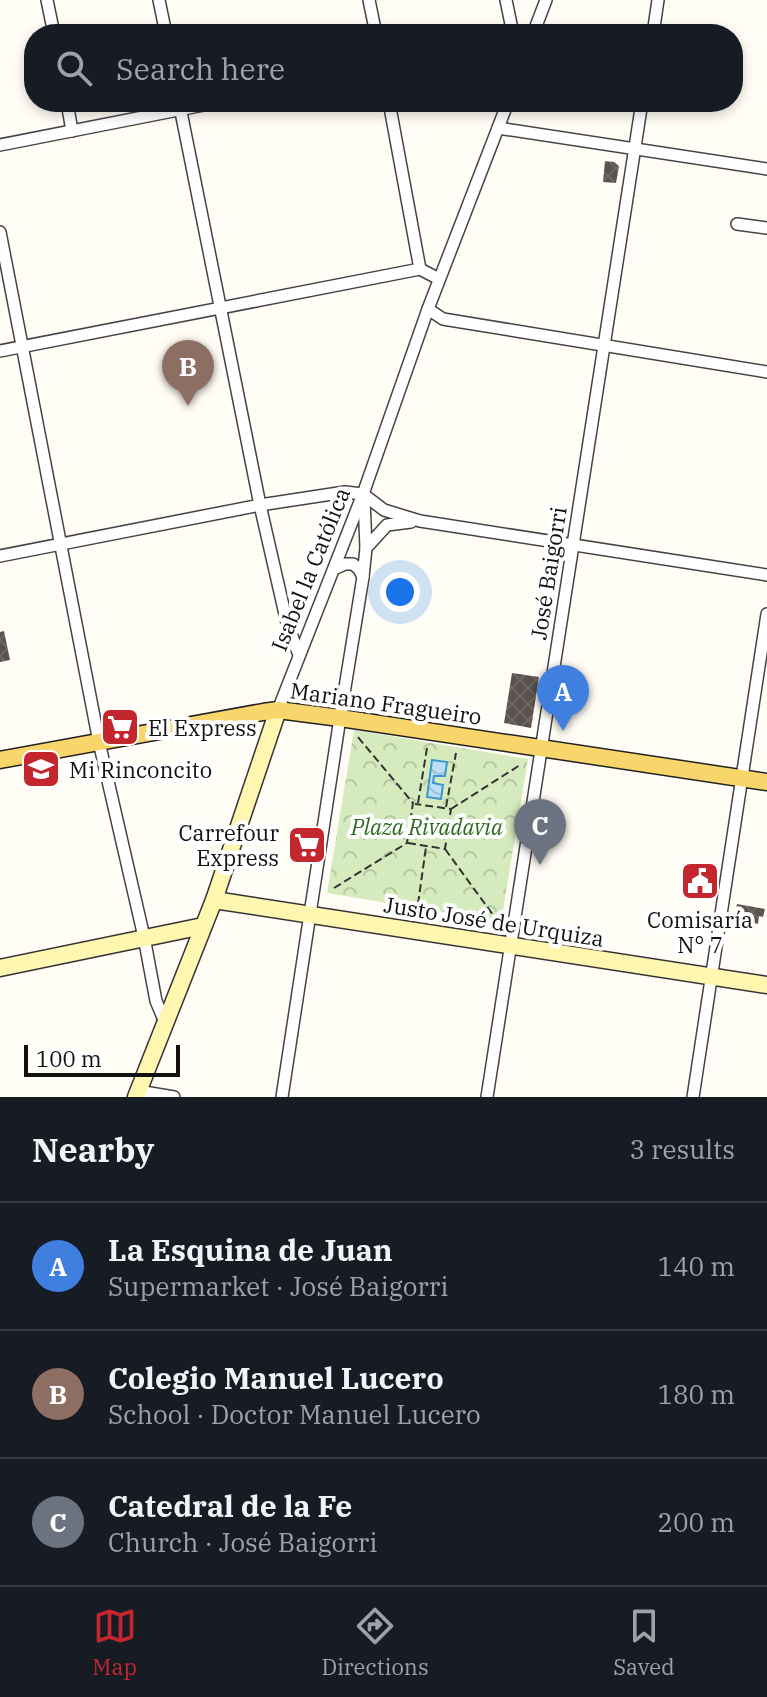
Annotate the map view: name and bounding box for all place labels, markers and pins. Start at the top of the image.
pin: B [162,340,214,406]
pin: A [537,665,589,731]
supermarket icon: El Express [99,706,141,748]
place label: El Express [148,713,257,742]
school or university icon: Mi Rinconcito [20,748,62,790]
place label: Mi Rinconcito [69,755,212,784]
pin: C [514,799,566,865]
place label: Carrefour Express [178,818,279,872]
supermarket icon: Carrefour Express [286,824,328,866]
public building icon: Comisaría N° 7 [679,860,721,902]
place label: Comisaría N° 7 [647,905,753,959]

